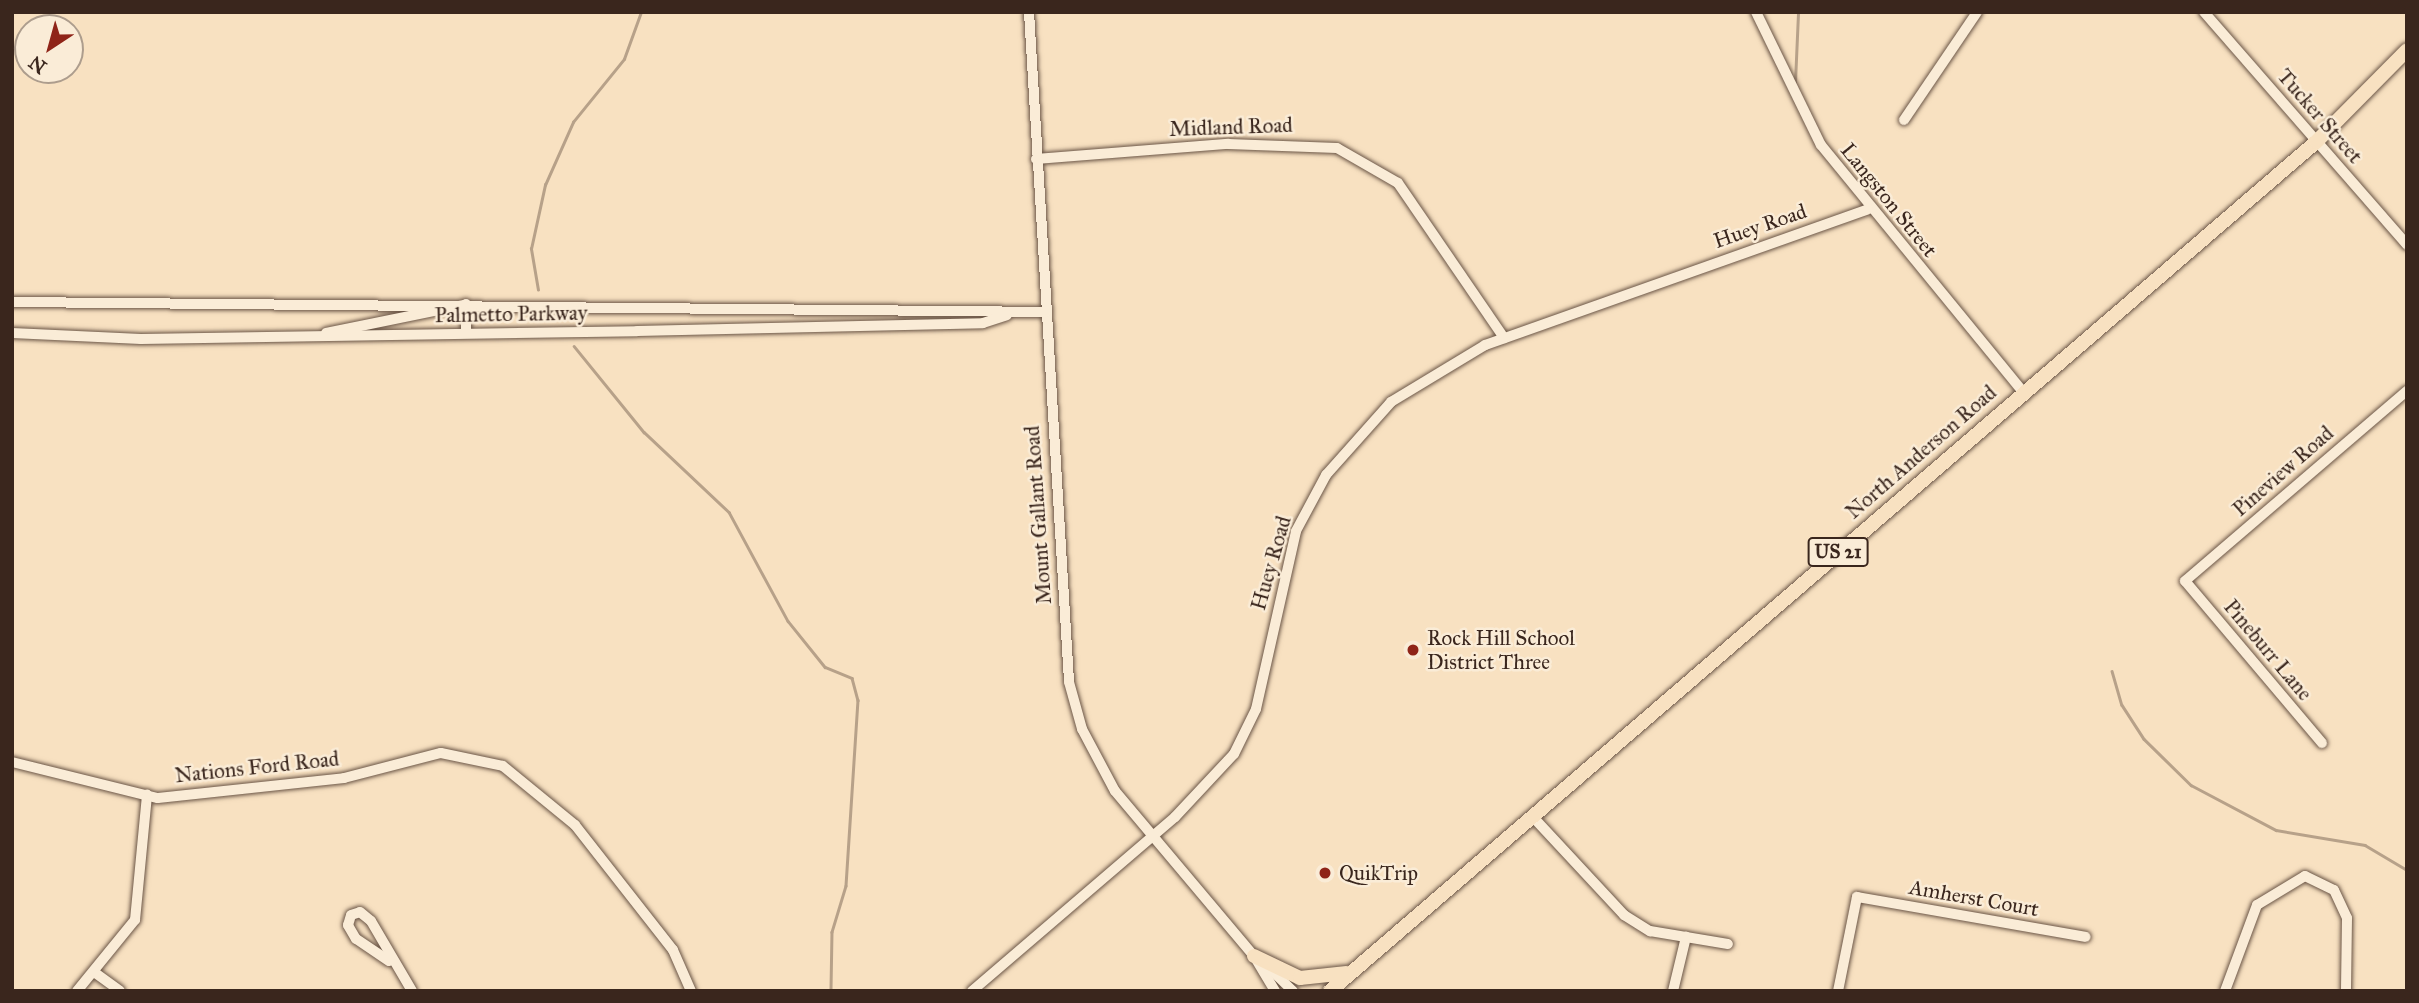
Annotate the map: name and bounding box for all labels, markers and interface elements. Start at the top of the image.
north arrow [14,14,84,84]
text: N [24,51,51,79]
street label: Tucker Street [2272,64,2368,168]
street label: Midland Road [1169,112,1293,142]
street label: Langston Street [1835,138,1943,262]
street label: Huey Road [1710,198,1810,254]
street label: Palmetto Parkway [434,300,588,328]
street label: North Anderson Road [1841,380,2001,524]
street label: Pineview Road [2227,420,2339,522]
street label: Mount Gallant Road [1019,425,1057,605]
street label: Huey Road [1246,513,1296,613]
road number: US 21 [1806,537,1870,568]
street label: Pineburr Lane [2219,594,2317,706]
place label: Rock Hill School District Three [1427,625,1575,675]
marker: Rock Hill School District Three [1405,642,1421,658]
street label: Nations Ford Road [174,746,340,788]
place label: QuikTrip [1339,860,1418,886]
marker: QuikTrip [1317,865,1333,881]
street label: Amherst Court [1907,874,2041,922]

